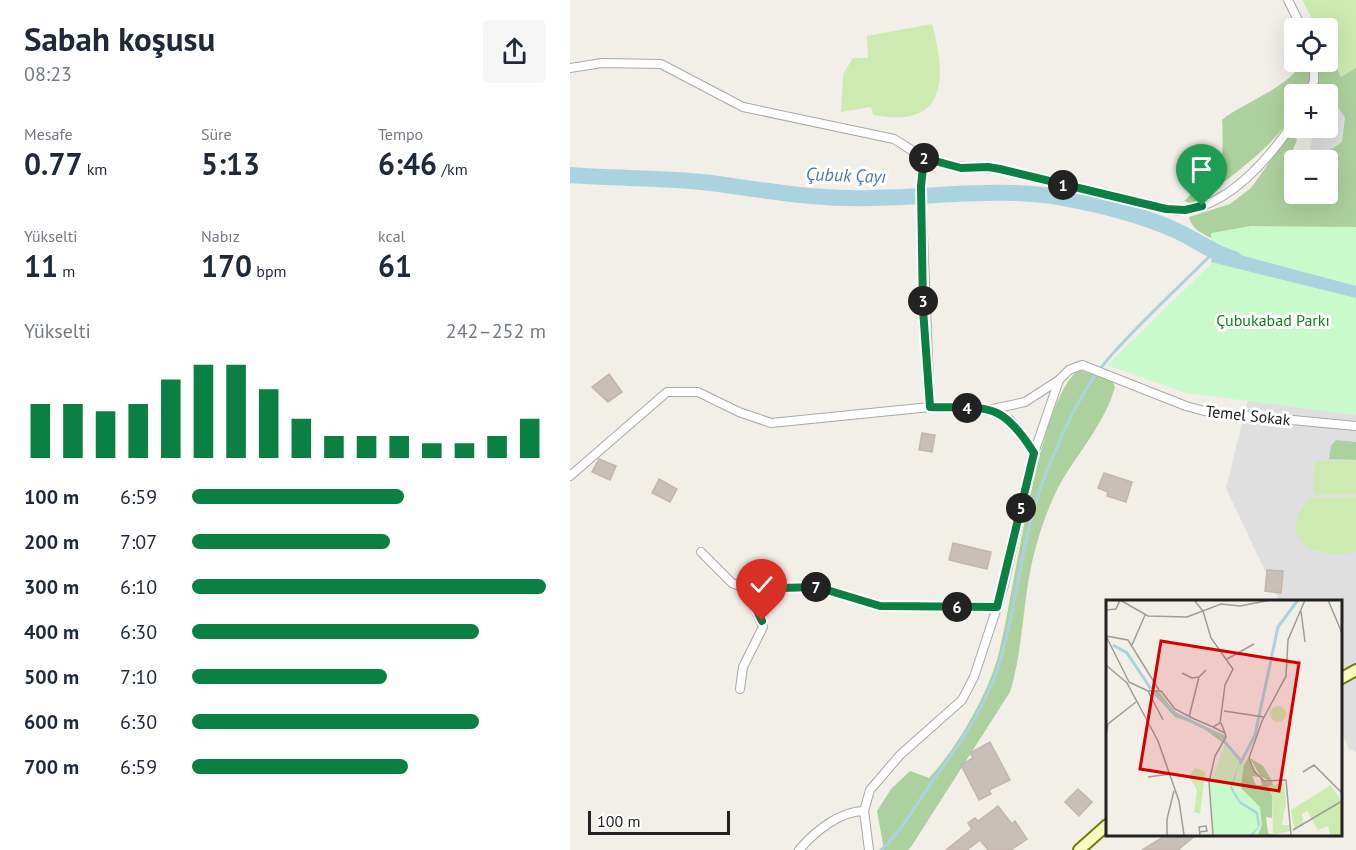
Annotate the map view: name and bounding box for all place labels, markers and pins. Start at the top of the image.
pin: 2 [909,143,939,173]
pin [1176,144,1227,206]
pin: 1 [1048,170,1078,200]
pin: 3 [908,286,938,316]
pin: 4 [952,393,982,423]
pin: 5 [1006,493,1036,523]
pin [736,559,787,621]
pin: 7 [801,572,831,602]
pin: 6 [942,592,972,622]

